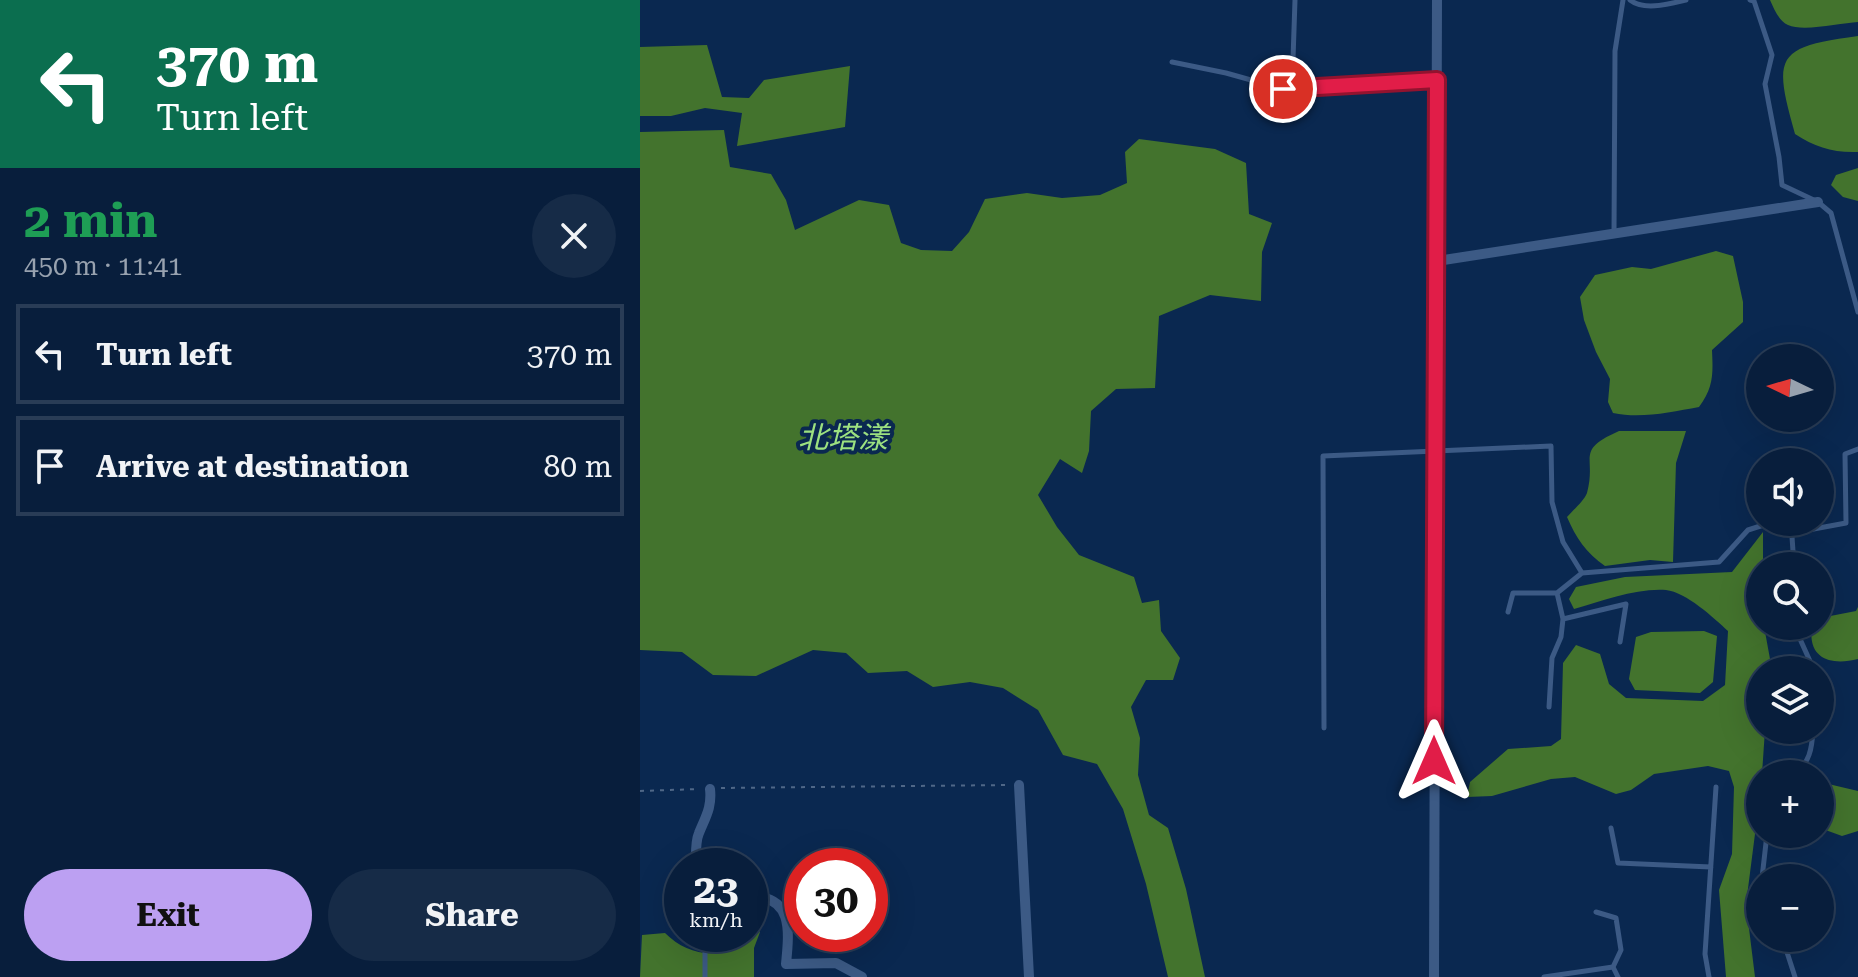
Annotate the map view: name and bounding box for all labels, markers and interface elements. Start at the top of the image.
text: 370 m [156,30,318,96]
icon: left [24,32,128,136]
pin [1249,55,1317,123]
icon: arrive [1261,67,1305,111]
text: Turn left [156,97,308,139]
text: 2 min [24,193,157,249]
button: close [532,194,616,278]
text: 450 m · 11:41 [24,251,183,281]
icon: left [28,332,72,376]
text: Turn left [96,337,232,372]
text: 370 m [527,337,612,372]
north arrow [1746,344,1834,432]
map controls [1746,344,1834,952]
water label: 北塔漾 [798,420,892,455]
icon: arrive [28,444,72,488]
button: sound [1746,448,1834,536]
text: Arrive at destination [96,449,409,484]
text: 80 m [543,449,612,484]
button: search [1746,552,1834,640]
button: layers [1746,656,1834,744]
position arrow [1392,719,1476,803]
button: + [1746,760,1834,848]
speed limit sign: 30 [784,848,888,952]
button: − [1746,864,1834,952]
text: 23 [694,866,738,913]
button: Exit [24,869,312,961]
button: Share [328,869,616,961]
text: km/h [689,908,743,932]

